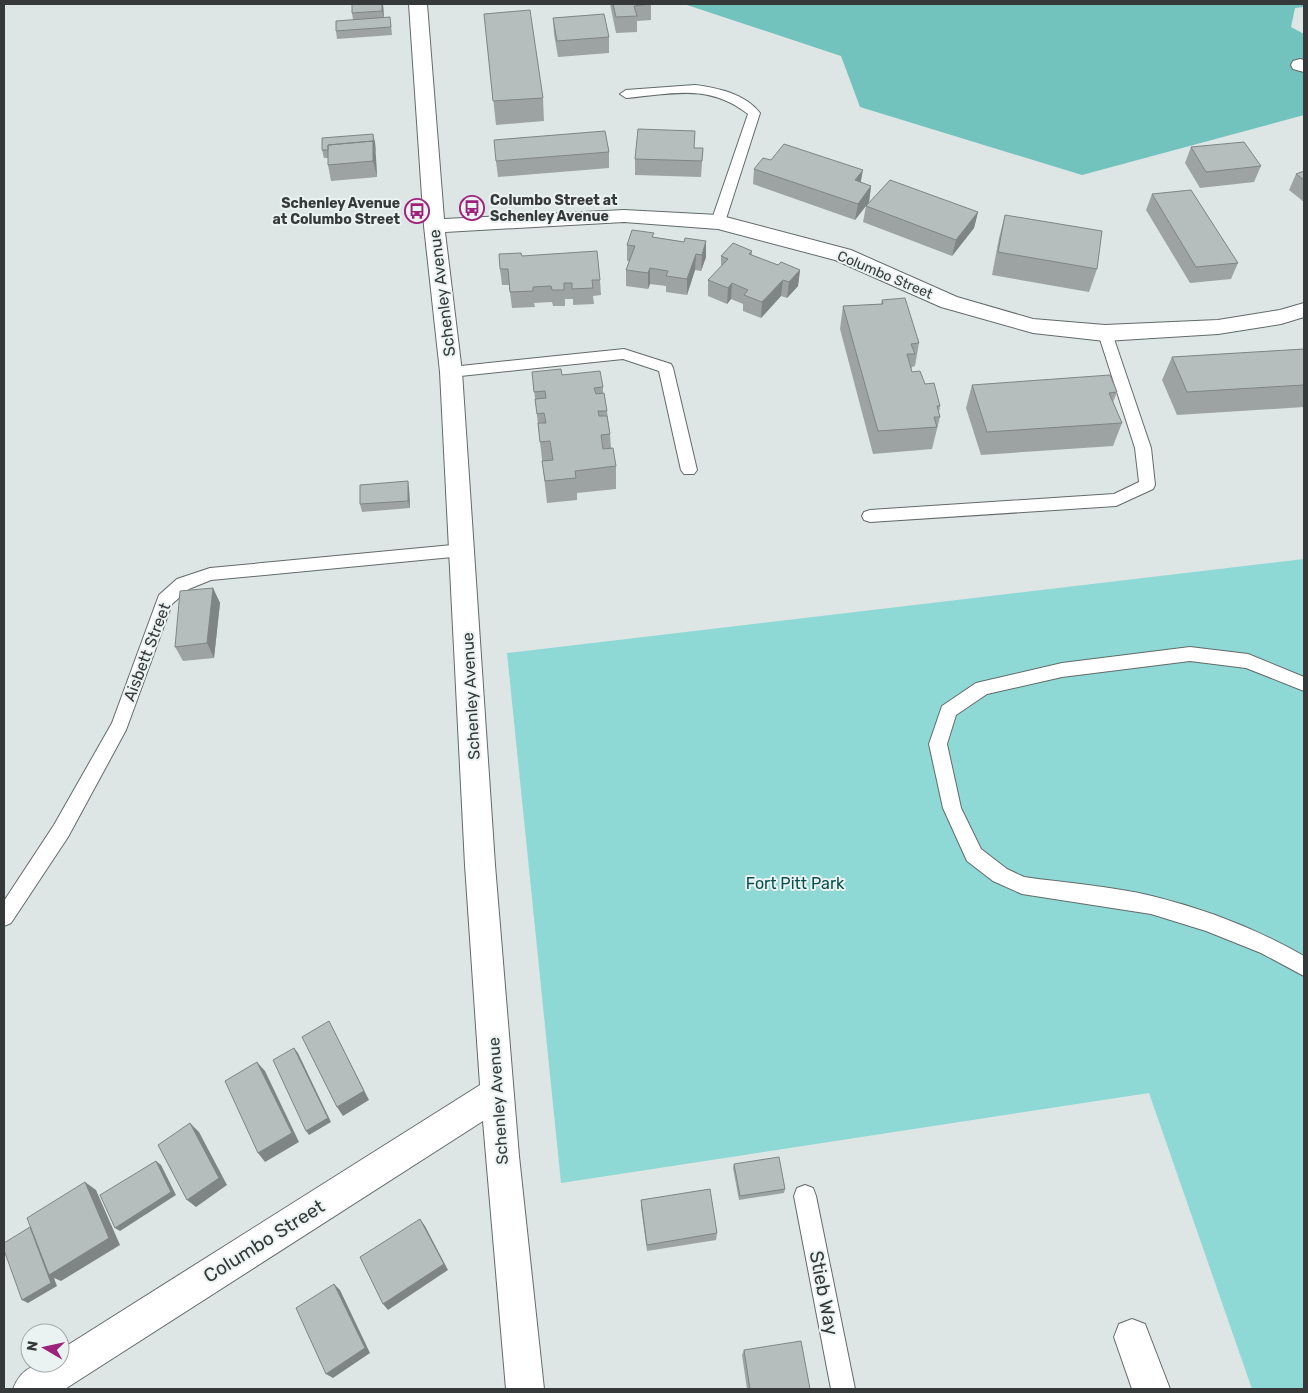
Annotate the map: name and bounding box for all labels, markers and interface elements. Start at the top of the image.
place label: Columbo Street at Schenley Avenue [490,192,618,225]
place label: Schenley Avenue at Columbo Street [272,195,400,228]
bus stop icon: Columbo Street at Schenley Avenue [459,195,485,221]
bus stop icon: Schenley Avenue at Columbo Street [404,198,430,224]
street label: Schenley Avenue [425,228,459,358]
street label: Columbo Street [835,247,936,303]
street label: Aisbett Street [120,600,174,704]
street label: Schenley Avenue [458,632,484,760]
park label: Fort Pitt Park [746,874,845,893]
street label: Schenley Avenue [484,1037,512,1165]
street label: Columbo Street [199,1194,329,1287]
street label: Stieb Way [805,1249,843,1337]
north arrow [20,1323,70,1373]
text: N [23,1340,42,1352]

